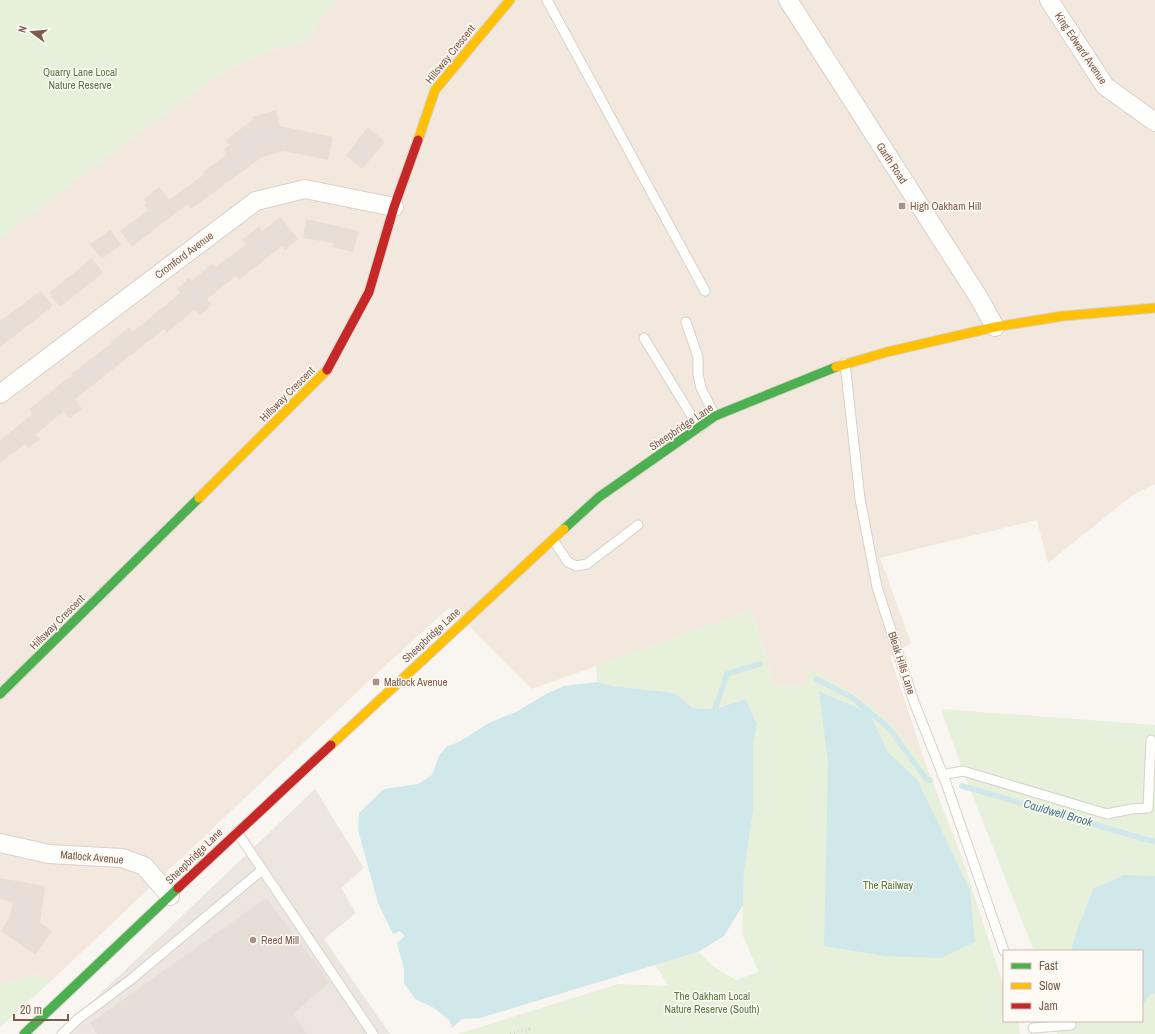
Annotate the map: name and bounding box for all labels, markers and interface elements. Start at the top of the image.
street label: King Edward Avenue [1052,9,1110,87]
north arrow [12,12,52,52]
street label: Hillsway Crescent [422,21,478,86]
text: N [15,24,30,34]
park label: Quarry Lane Local Nature Reserve [43,65,117,92]
street label: Garth Road [873,140,911,186]
place label: High Oakham Hill [910,199,981,213]
marker: High Oakham Hill [897,201,907,211]
street label: Cromford Avenue [152,228,216,282]
street label: Hillsway Crescent [257,363,318,424]
street label: Sheepbridge Lane [646,400,716,454]
street label: Hillsway Crescent [27,591,88,652]
street label: Sheepbridge Lane [399,605,463,665]
street label: Bleak Hills Lane [885,630,919,696]
place label: Matlock Avenue [384,675,448,689]
marker: Matlock Avenue [371,677,381,687]
water label: Cauldwell Brook [1022,796,1095,831]
street label: Sheepbridge Lane [162,825,226,887]
street label: Matlock Avenue [60,847,124,867]
park label: The Railway [863,878,914,892]
place label: Reed Mill [261,933,299,947]
marker: Reed Mill [248,935,258,945]
legend [1003,950,1143,1022]
text: Fast [1039,958,1058,974]
text: Slow [1039,978,1061,994]
park label: The Oakham Local Nature Reserve (South) [664,989,760,1016]
scale bar [14,996,68,1022]
text: Jam [1039,998,1058,1014]
text: 20 m [20,1002,42,1018]

